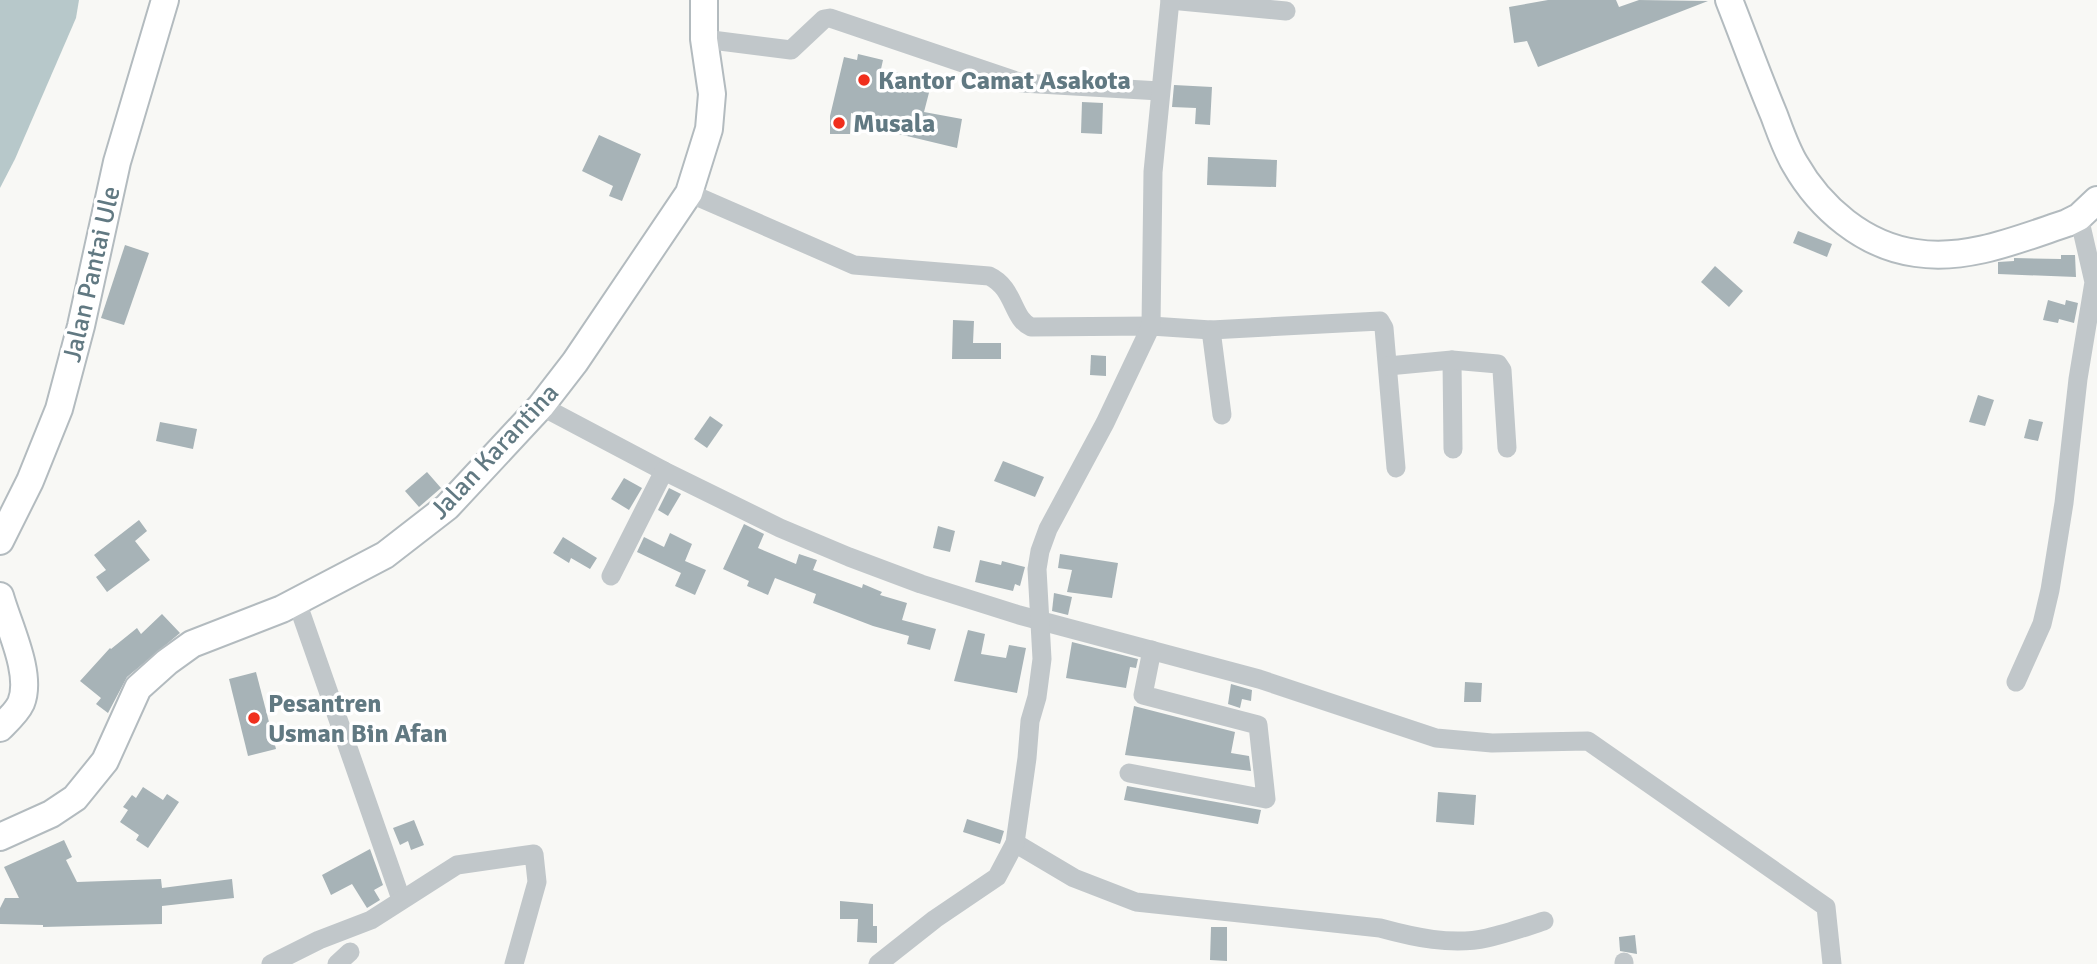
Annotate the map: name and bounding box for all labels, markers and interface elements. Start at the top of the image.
place label: Kantor Camat Asakota [878,65,1131,97]
marker: Kantor Camat Asakota [856,72,872,88]
place label: Musala [853,108,935,140]
marker: Musala [831,115,847,131]
street label: Jalan Pantai Ule [56,183,128,365]
street label: Jalan Karantina [424,377,566,526]
place label: Pesantren Usman Bin Afan [268,688,448,750]
marker: Pesantren Usman Bin Afan [246,710,262,726]

